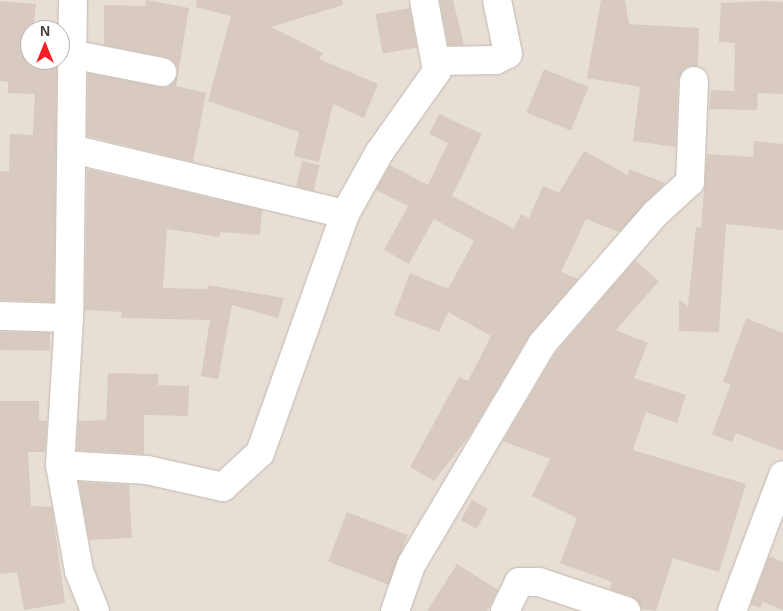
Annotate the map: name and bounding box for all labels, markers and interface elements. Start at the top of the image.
north arrow [20,20,70,70]
text: N [40,23,50,39]

